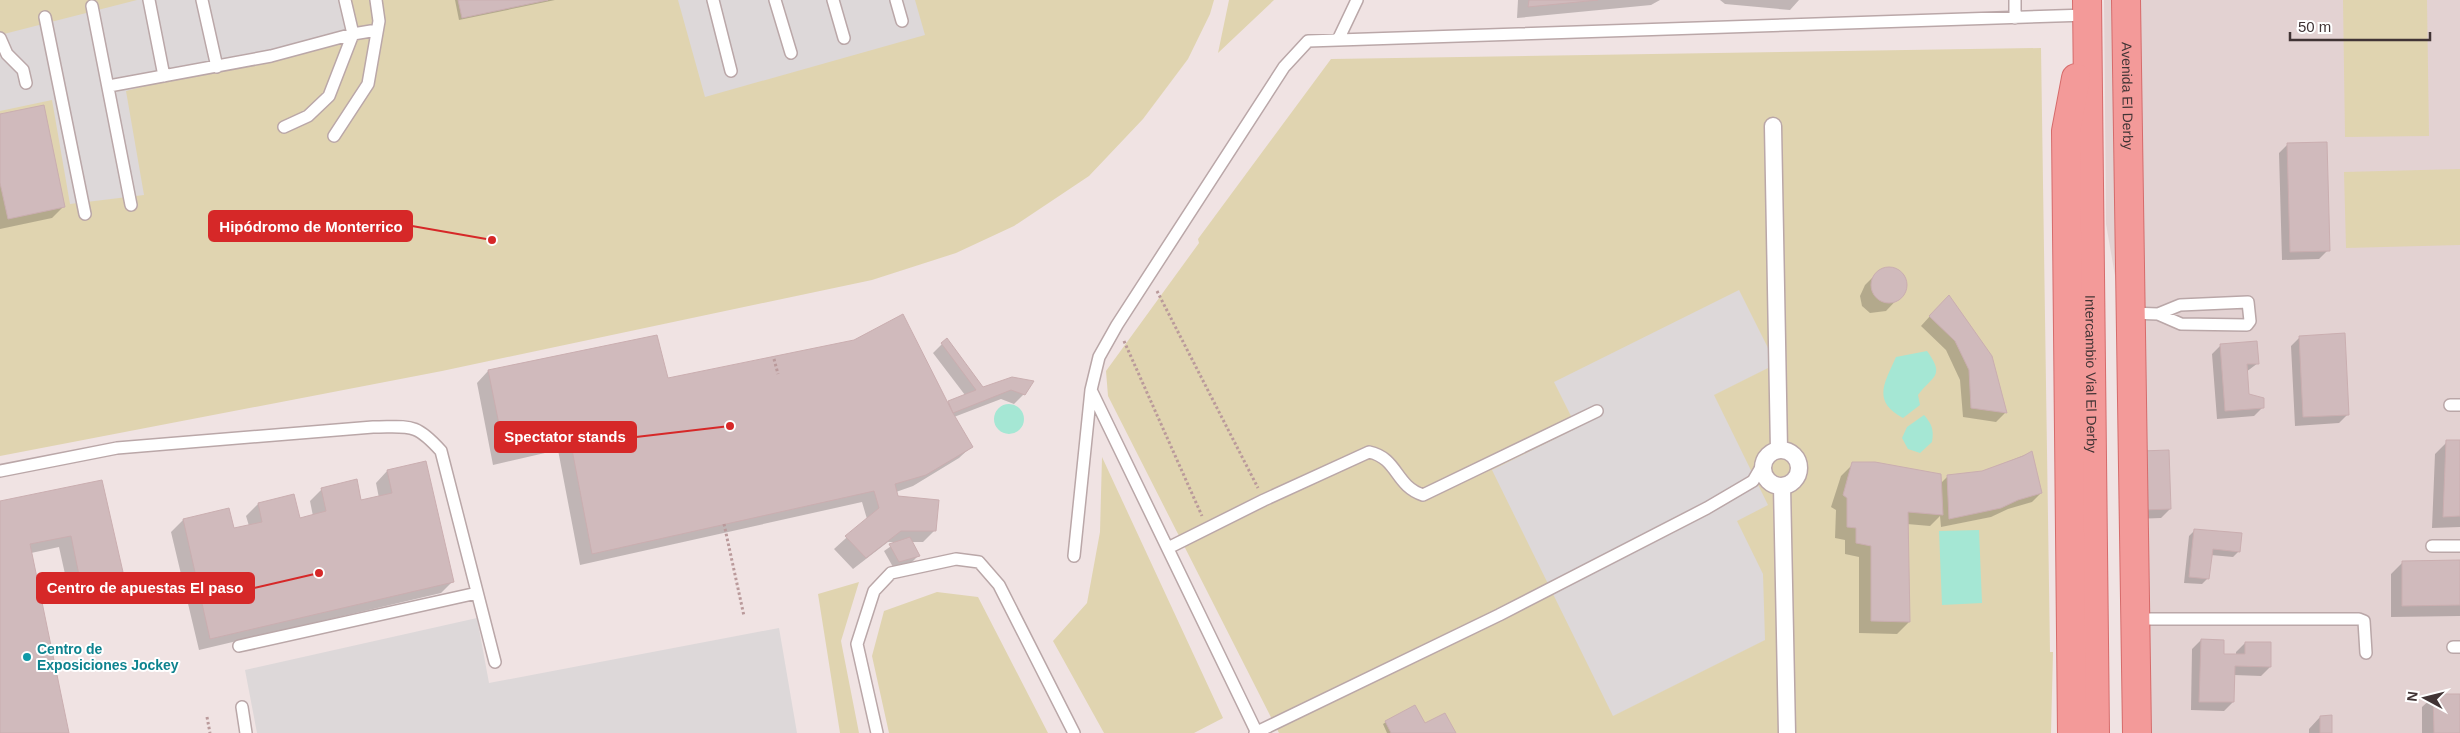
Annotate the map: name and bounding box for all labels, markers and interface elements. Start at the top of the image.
scale bar [2290,10,2430,42]
text: 50 m [2298,18,2331,35]
street label: Avenida El Derby [2119,42,2136,150]
callout: Hipódromo de Monterrico [209,211,412,241]
text: Hipódromo de Monterrico [219,218,403,235]
street label: Intercambio Vial El Derby [2082,295,2100,453]
callout: Spectator stands [495,422,636,452]
text: Spectator stands [504,428,626,445]
callout: Centro de apuestas El paso [37,573,254,603]
text: Centro de apuestas El paso [47,579,243,596]
place label: Centro de Exposiciones Jockey [37,641,179,673]
marker: Centro de Exposiciones Jockey [21,651,33,663]
north arrow [2400,673,2450,723]
text: N [2404,690,2421,702]

